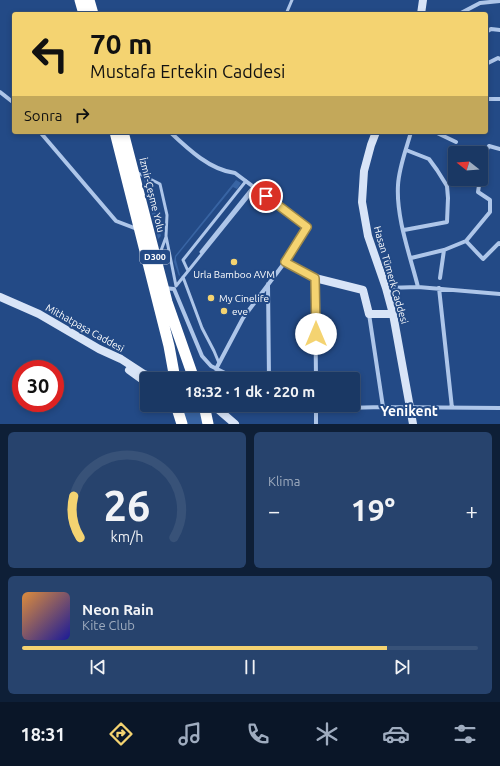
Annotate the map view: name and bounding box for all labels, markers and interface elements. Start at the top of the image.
icon: left [24,28,76,80]
text: 70 m [90,28,152,59]
text: Mustafa Ertekin Caddesi [90,61,285,81]
icon: right [71,104,93,126]
text: Sonra [24,107,63,124]
north arrow [448,146,488,186]
map controls [448,146,488,186]
street label: İzmir-Çeşme Yolu [137,156,167,234]
pin [249,179,283,213]
icon: arrive [255,185,277,207]
street label: Hasan Tümerk Caddesi [372,225,410,325]
road number: D300 [140,250,170,264]
marker: Urla Bamboo AVM [229,257,239,267]
place label: Urla Bamboo AVM [193,269,275,280]
marker: My Cinelife [206,293,216,303]
place label: My Cinelife [219,293,269,304]
street label: Mithatpaşa Caddesi [44,302,126,354]
marker: eve [219,306,229,316]
place label: eve [232,306,248,317]
position arrow [295,313,337,355]
speed limit sign: 30 [12,360,64,412]
text: 18:32 · 1 dk · 220 m [185,383,315,400]
district label: Yenikent [380,403,438,419]
text: Klima [268,474,300,488]
text: 26 [104,482,150,529]
text: 19° [351,493,395,527]
text: − [268,498,280,523]
text: + [466,498,478,523]
text: km/h [111,529,143,545]
text: Neon Rain [82,601,154,618]
text: Kite Club [82,618,135,632]
icon: previous [87,656,109,678]
icon: pause [239,656,261,678]
icon: next [391,656,413,678]
icon: directions [107,720,135,748]
icon: music [176,720,204,748]
icon: phone [244,720,272,748]
icon: climate [313,720,341,748]
icon: car [382,720,410,748]
icon: filters [451,720,479,748]
text: 18:31 [20,724,66,744]

